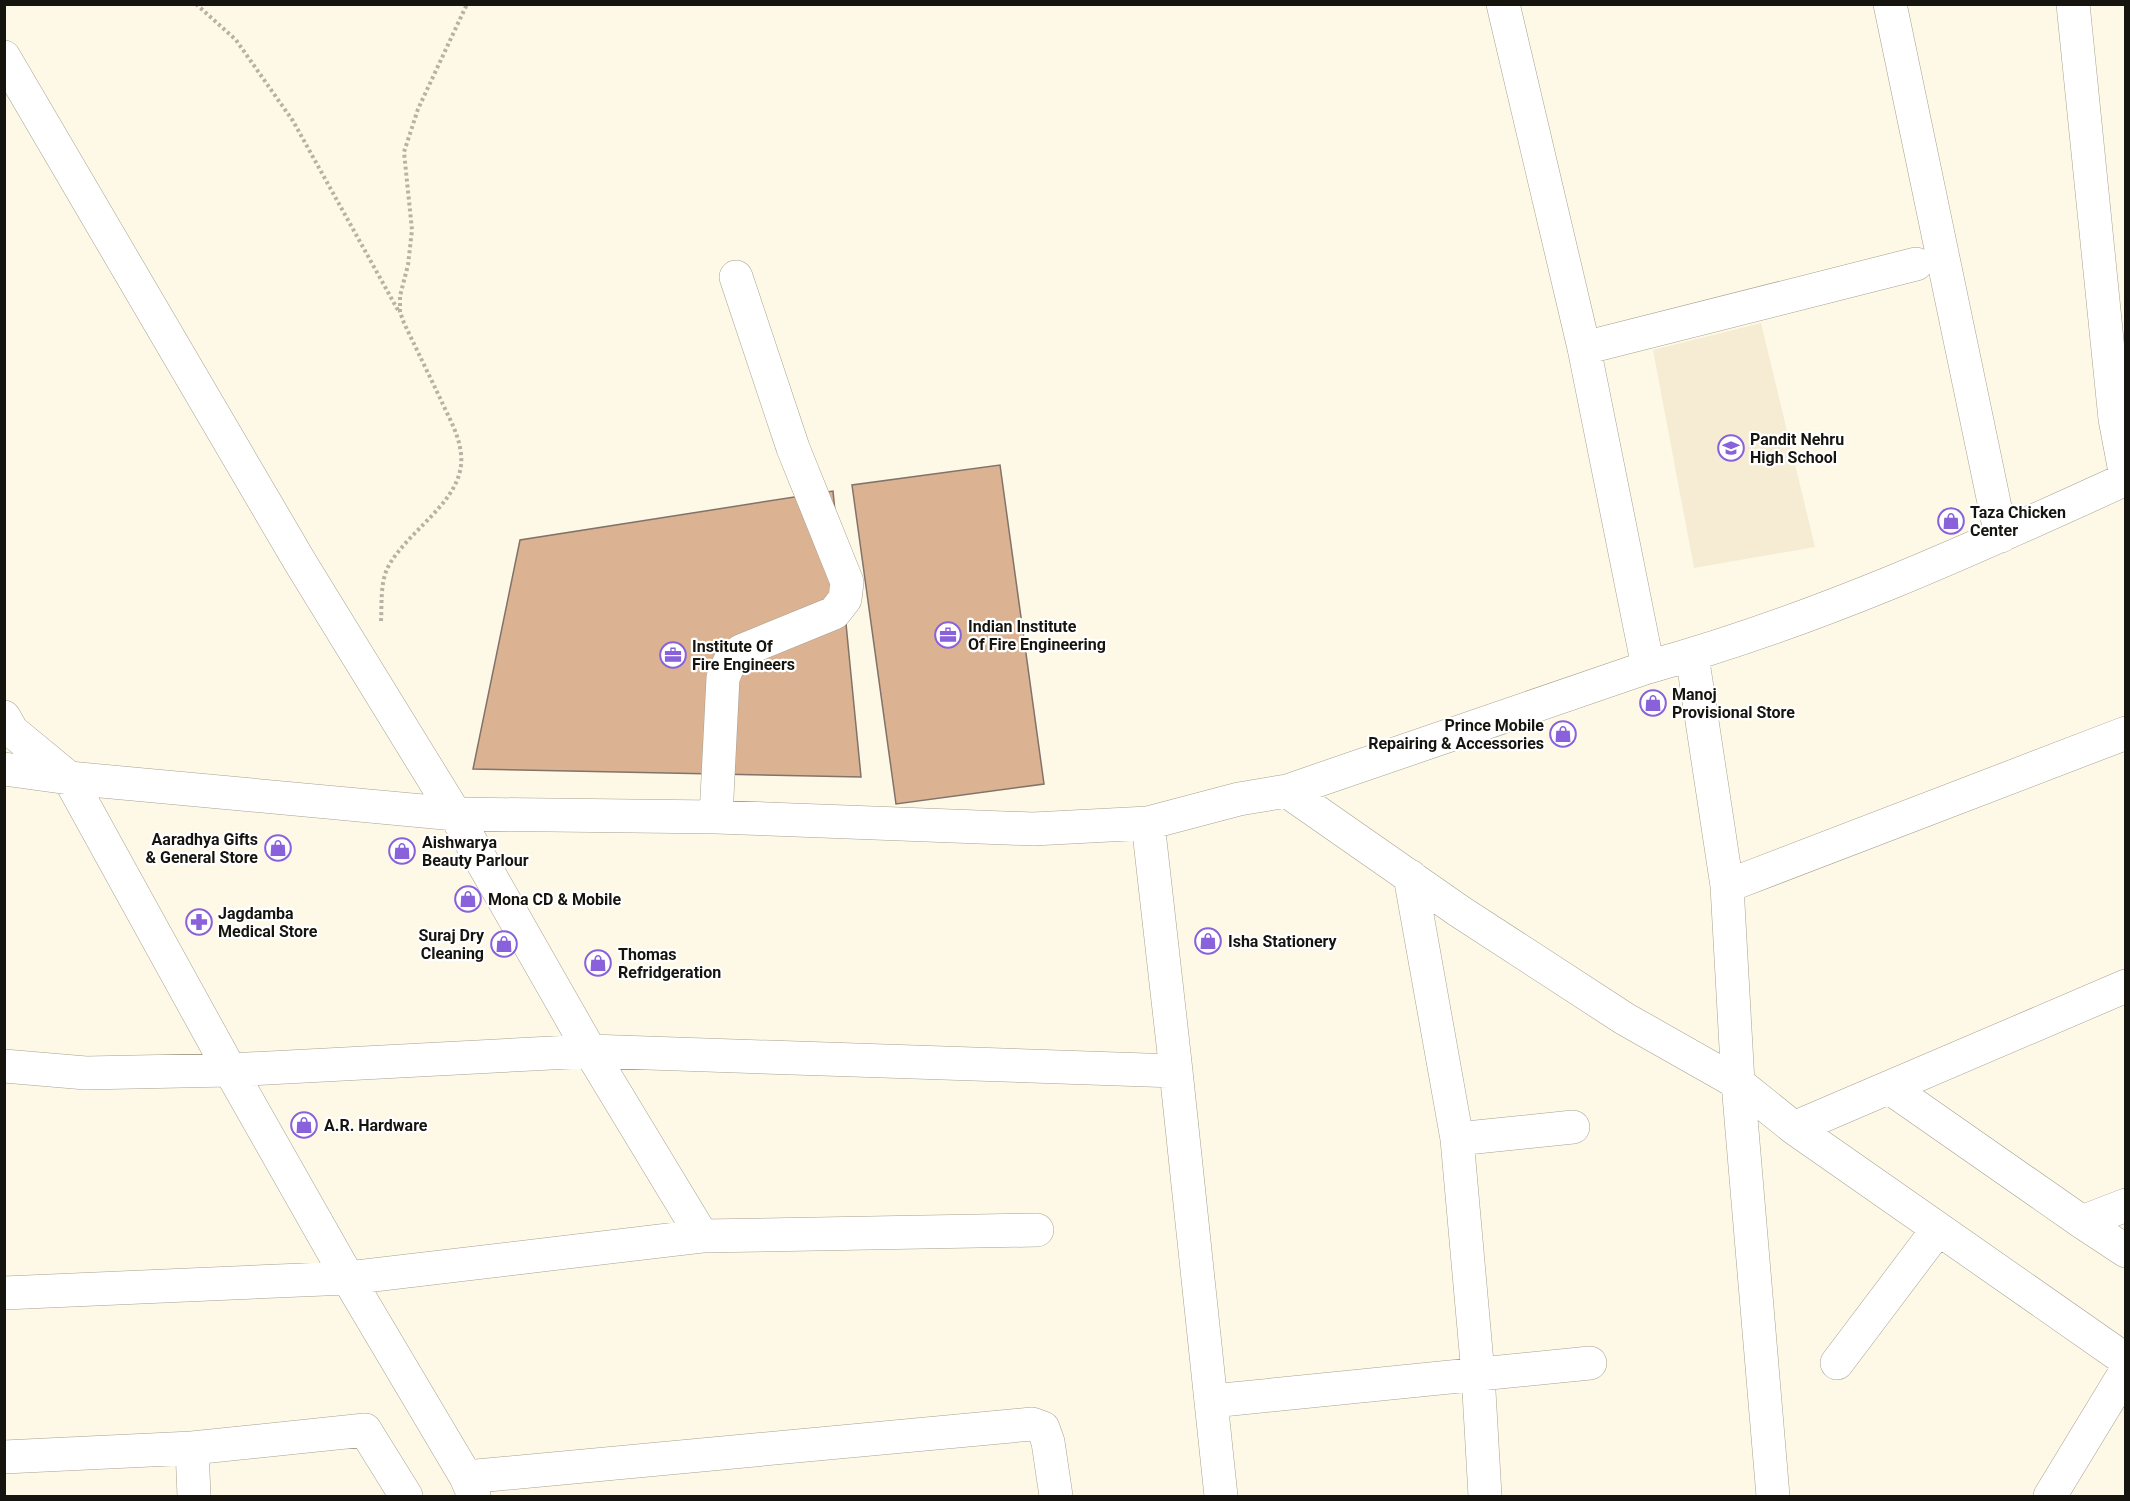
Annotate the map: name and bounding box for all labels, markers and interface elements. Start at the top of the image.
place label: Pandit Nehru High School [1750,430,1844,467]
school or university icon: Pandit Nehru High School [1716,433,1746,463]
place label: Taza Chicken Center [1970,503,2066,540]
shop icon: Taza Chicken Center [1936,506,1966,536]
place label: Indian Institute Of Fire Engineering [968,617,1106,654]
office icon: Indian Institute Of Fire Engineering [933,620,963,650]
place label: Institute Of Fire Engineers [692,637,795,674]
office icon: Institute Of Fire Engineers [658,640,688,670]
place label: Manoj Provisional Store [1672,685,1795,722]
shop icon: Manoj Provisional Store [1638,688,1668,718]
place label: Prince Mobile Repairing & Accessories [1368,716,1544,753]
shop icon: Prince Mobile Repairing & Accessories [1548,719,1578,749]
place label: Aaradhya Gifts & General Store [146,830,258,867]
shop icon: Aaradhya Gifts & General Store [263,833,293,863]
place label: Aishwarya Beauty Parlour [422,833,529,870]
shop icon: Aishwarya Beauty Parlour [387,836,417,866]
shop icon: Mona CD & Mobile [453,884,483,914]
place label: Mona CD & Mobile [488,890,621,909]
place label: Jagdamba Medical Store [218,904,318,941]
pharmacy icon: Jagdamba Medical Store [184,907,214,937]
place label: Suraj Dry Cleaning [418,926,485,963]
shop icon: Isha Stationery [1193,926,1223,956]
shop icon: Suraj Dry Cleaning [489,929,519,959]
place label: Isha Stationery [1228,932,1338,951]
place label: Thomas Refridgeration [618,945,721,982]
shop icon: Thomas Refridgeration [583,948,613,978]
shop icon: A.R. Hardware [289,1110,319,1140]
place label: A.R. Hardware [324,1116,428,1135]

